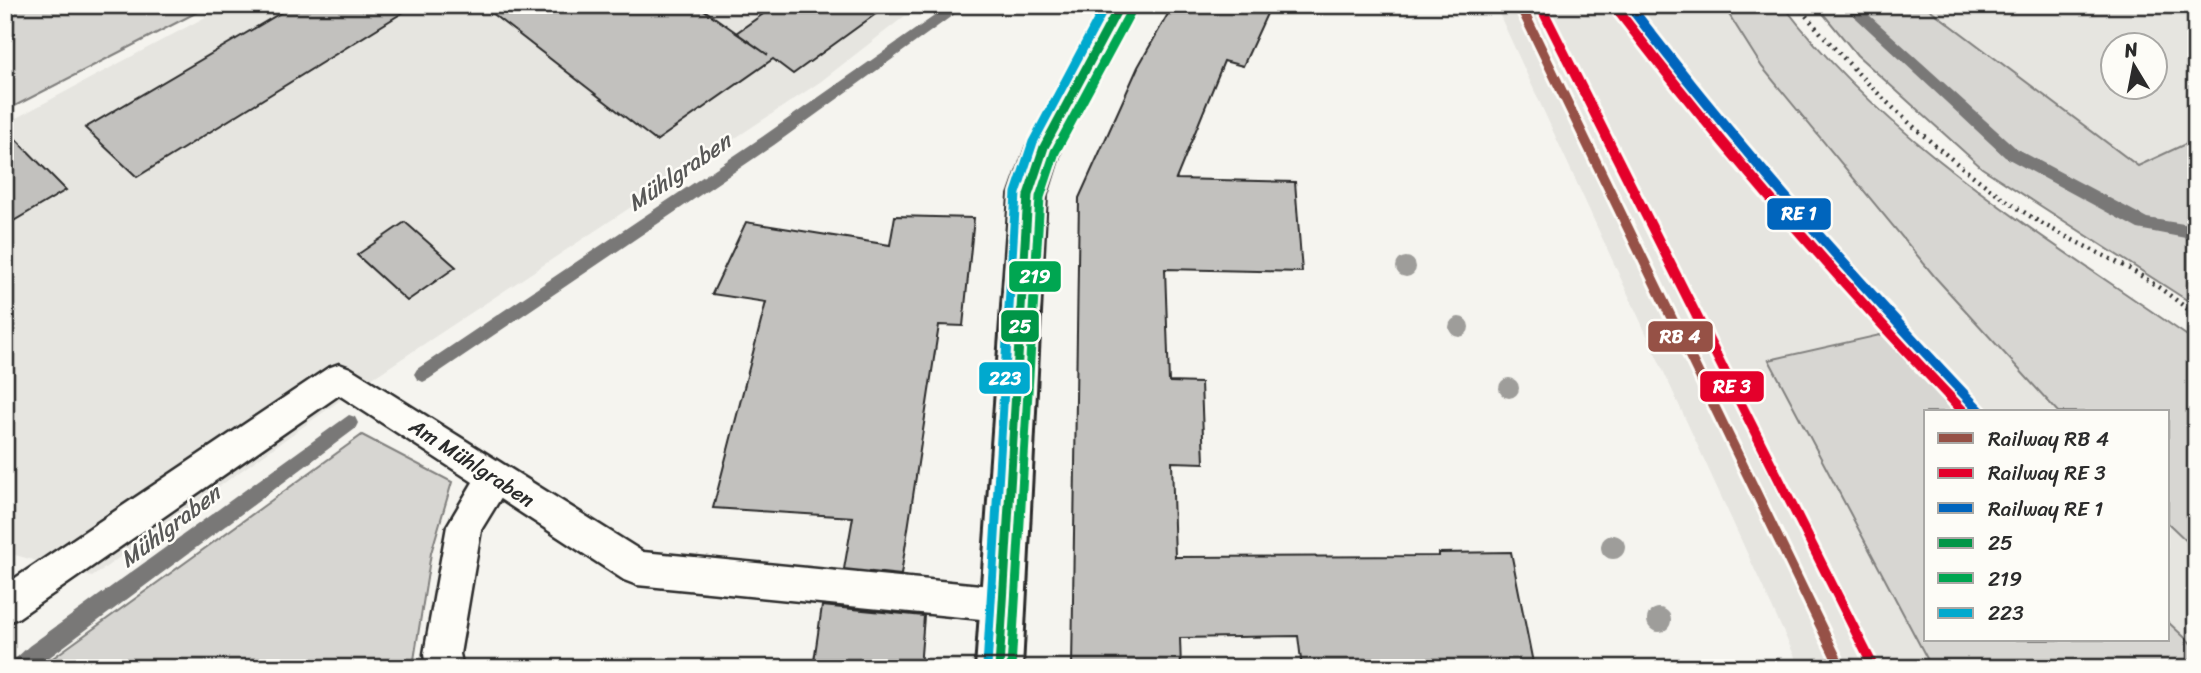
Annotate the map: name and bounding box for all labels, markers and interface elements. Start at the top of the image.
north arrow [2100,32,2170,102]
text: N [2121,32,2141,67]
water label: Mühlgraben [619,121,742,223]
line badge: RE 1 [1766,197,1832,231]
text: RE 1 [1780,197,1817,230]
line badge: 219 [1008,260,1062,293]
text: 219 [1019,260,1051,293]
line badge: 25 [1000,309,1040,343]
text: 25 [1008,310,1032,343]
line badge: RB 4 [1647,320,1714,353]
text: RB 4 [1659,320,1700,353]
line badge: 223 [978,361,1031,395]
text: 223 [988,362,1022,395]
line badge: RE 3 [1699,370,1765,403]
text: RE 3 [1712,370,1751,403]
street label: Am Mühlgraben [400,407,543,518]
legend [1924,410,2170,642]
text: Railway RB 4 [1988,420,2109,458]
text: Railway RE 3 [1988,454,2106,492]
water label: Mühlgraben [110,473,232,579]
text: Railway RE 1 [1988,490,2103,528]
text: 25 [1988,524,2013,562]
text: 219 [1988,560,2022,598]
text: 223 [1988,594,2024,632]

